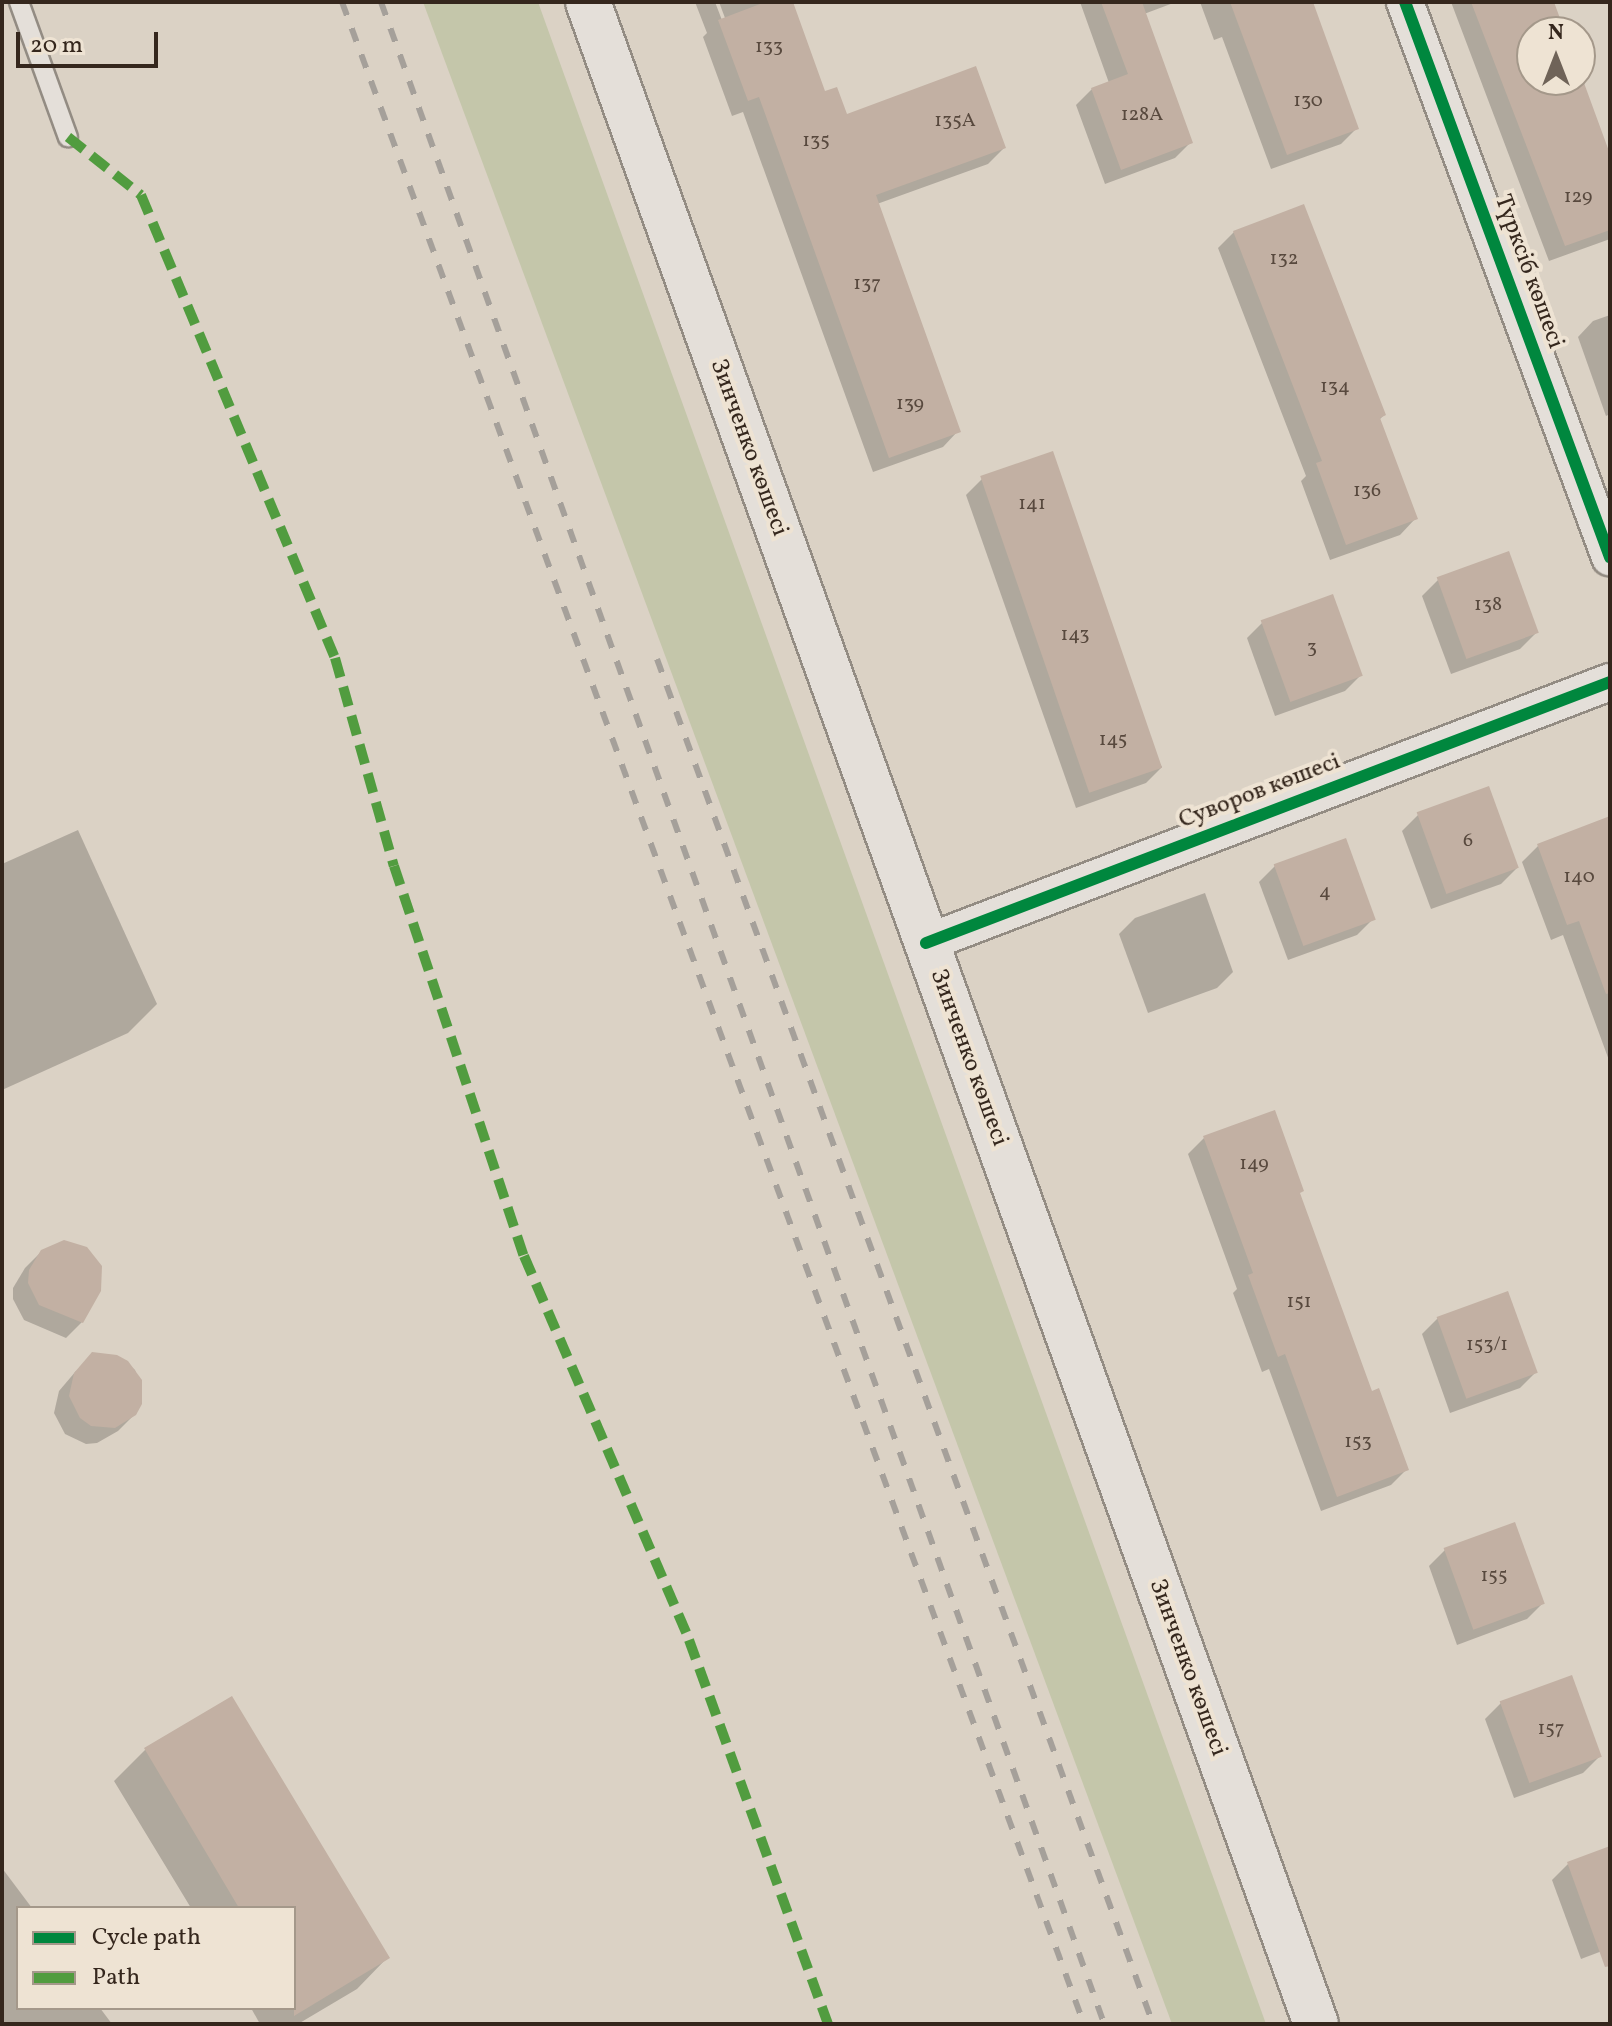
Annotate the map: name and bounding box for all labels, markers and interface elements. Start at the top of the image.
scale bar [20,16,162,66]
north arrow [1516,16,1596,96]
text: N [1548,18,1564,49]
text: 20 m [30,29,83,63]
house number: 133 [755,35,783,59]
house number: 130 [1293,89,1323,113]
house number: 128А [1121,103,1163,127]
house number: 135А [934,109,976,133]
house number: 135 [802,129,830,153]
house number: 129 [1564,185,1592,209]
street label: Түрксіб көшесі [1487,191,1569,353]
house number: 132 [1270,247,1298,271]
house number: 137 [853,272,881,296]
street label: Зинченко көшесі [703,356,793,540]
house number: 134 [1320,375,1350,399]
house number: 139 [896,392,924,416]
house number: 136 [1353,479,1381,503]
house number: 141 [1018,492,1046,516]
house number: 138 [1474,593,1502,617]
house number: 143 [1060,623,1090,647]
house number: 3 [1307,636,1317,660]
house number: 145 [1099,728,1127,752]
street label: Суворов көшесі [1175,748,1345,836]
house number: 6 [1463,829,1473,853]
house number: 140 [1563,865,1595,889]
house number: 4 [1319,880,1331,904]
street label: Зинченко көшесі [923,966,1013,1150]
house number: 149 [1239,1152,1269,1176]
house number: 151 [1286,1290,1312,1314]
house number: 153/1 [1466,1333,1508,1357]
house number: 153 [1344,1430,1372,1454]
house number: 155 [1481,1564,1507,1588]
street label: Зинченко көшесі [1142,1576,1232,1760]
house number: 157 [1537,1717,1565,1741]
legend [16,1906,296,2010]
text: Cycle path [92,1921,201,1955]
text: Path [92,1961,140,1995]

